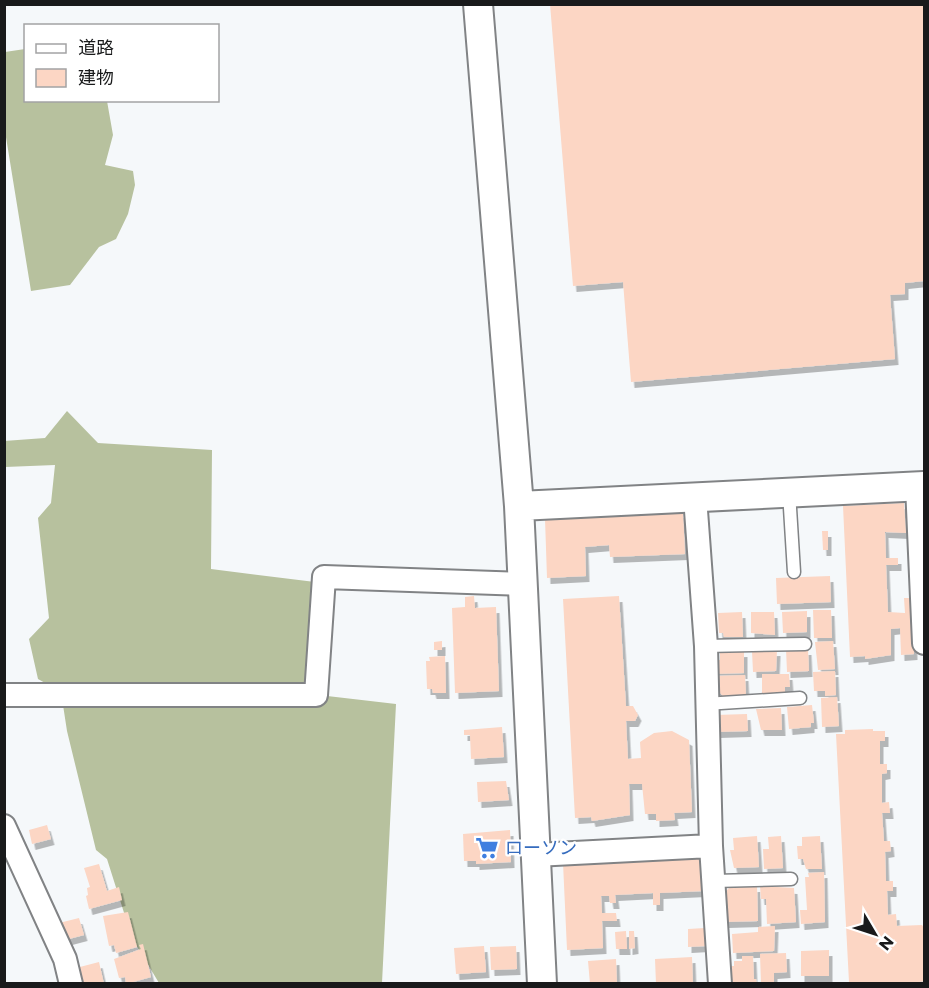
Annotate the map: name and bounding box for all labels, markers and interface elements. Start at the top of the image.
legend [24,24,219,102]
text: 道路 [78,37,114,59]
text: 建物 [78,67,114,89]
supermarket icon: ローソン [474,835,500,861]
place label: ローソン [505,837,577,859]
north arrow [845,904,905,964]
text: N [875,932,898,954]

